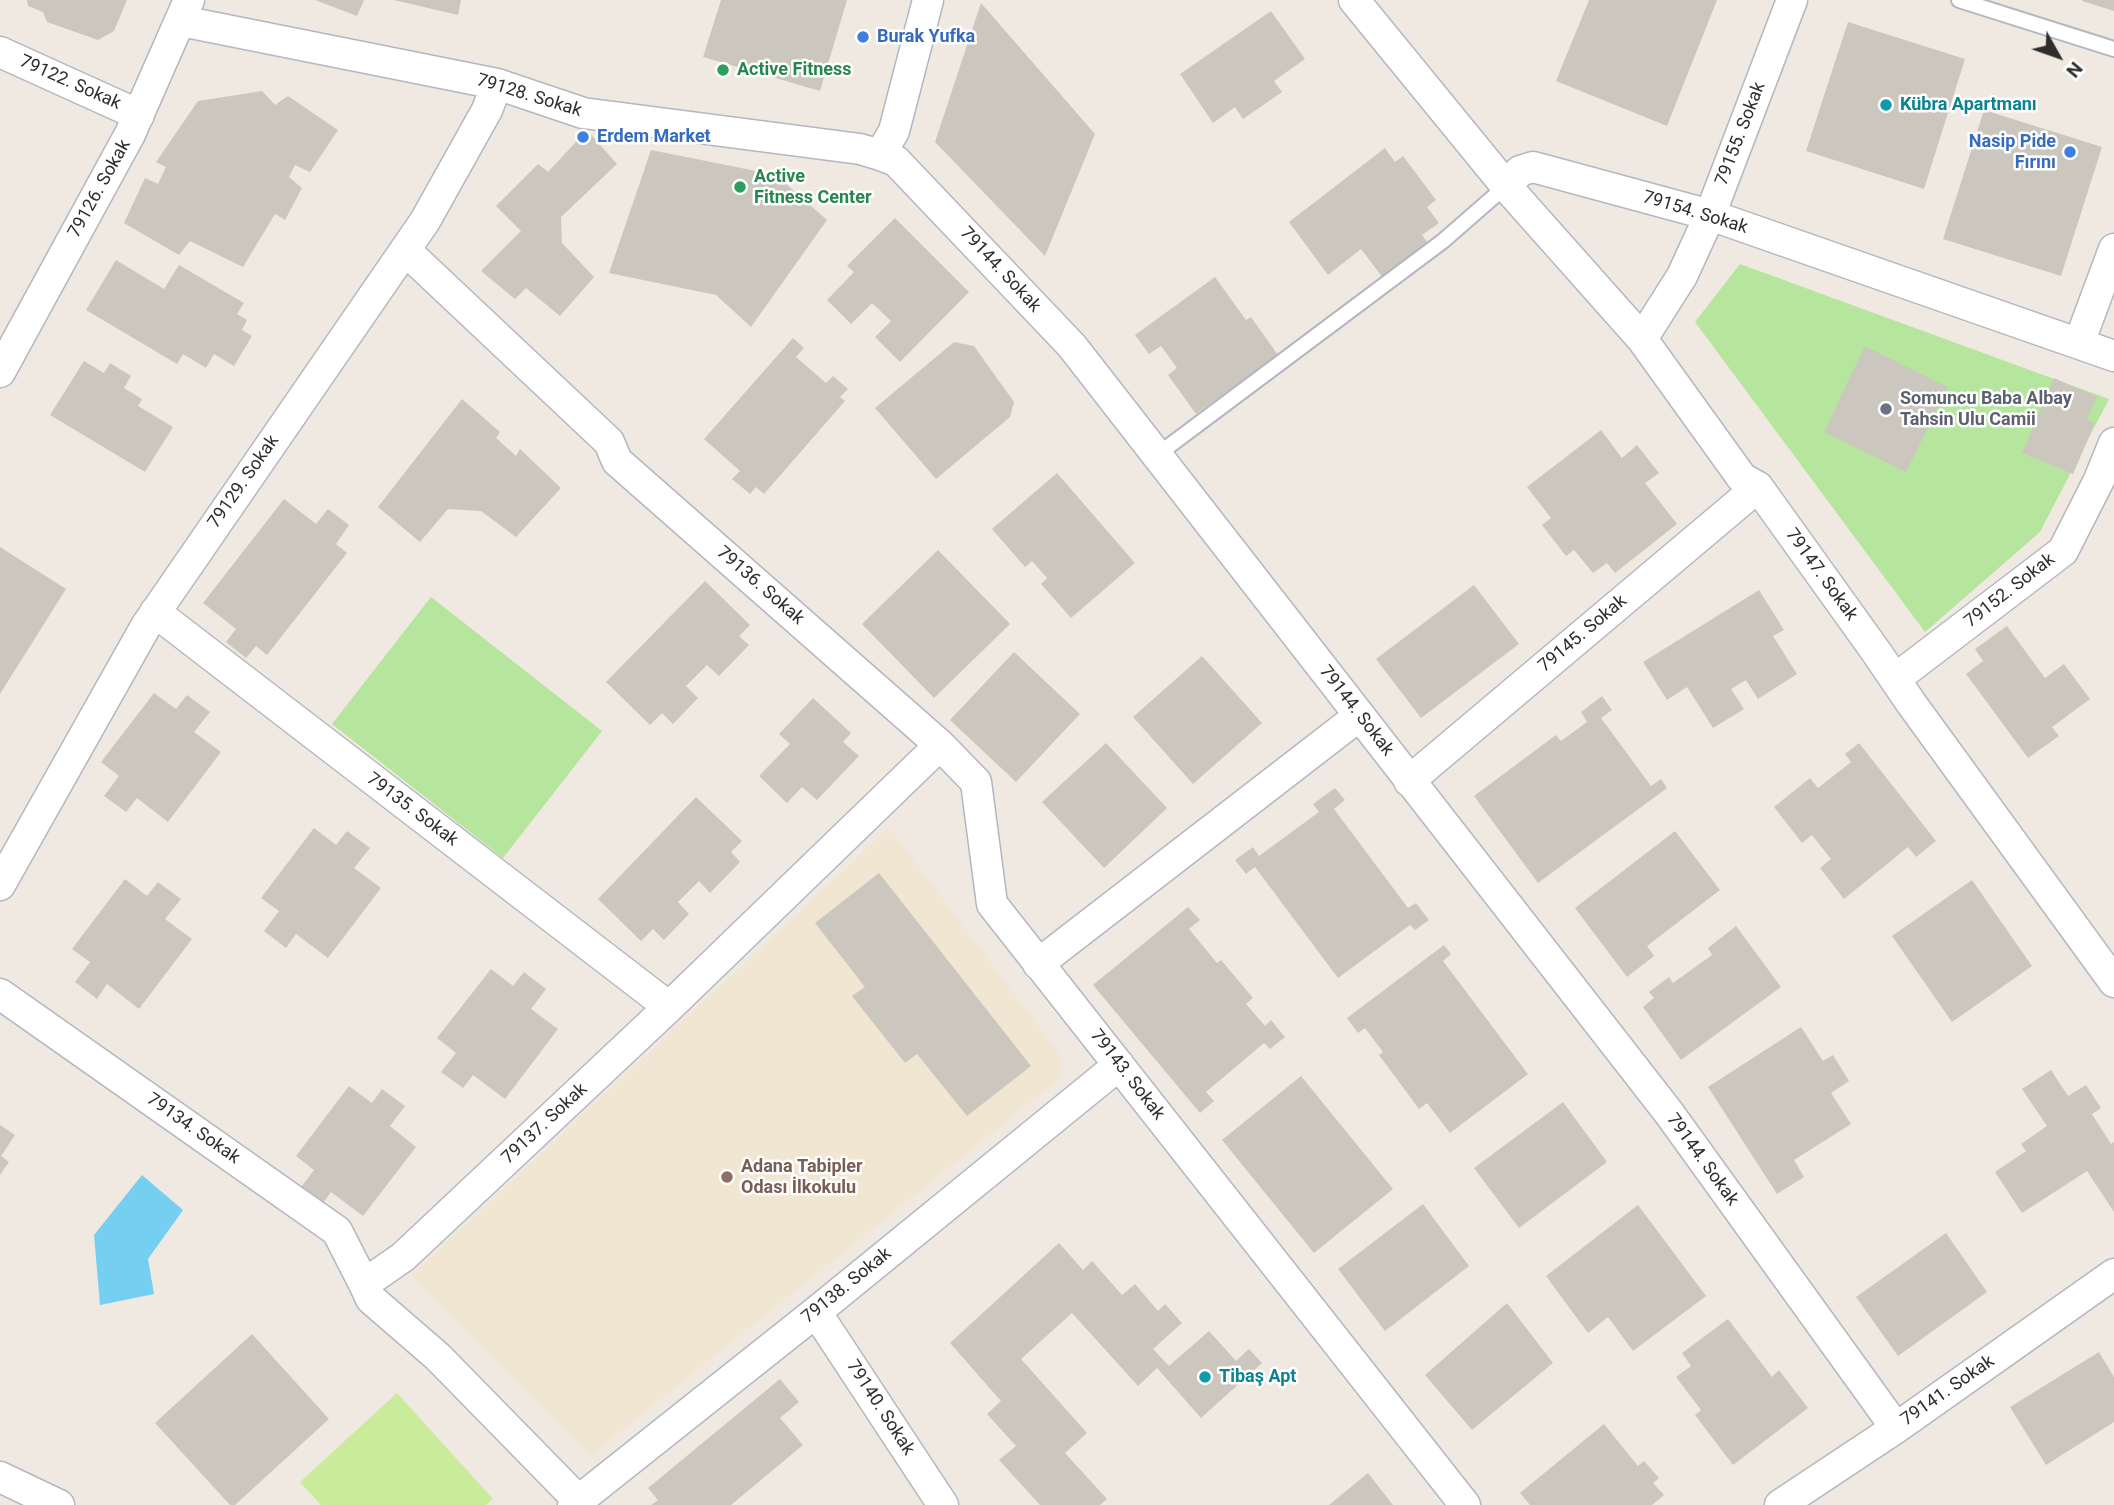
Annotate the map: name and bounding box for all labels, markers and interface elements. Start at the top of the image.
north arrow [2023,21,2093,91]
place label: Burak Yufka [877,26,975,48]
marker: Burak Yufka [855,29,871,45]
street label: 79122. Sokak [16,51,124,115]
text: N [2061,57,2088,82]
place label: Active Fitness [737,59,852,81]
marker: Active Fitness [715,62,731,78]
street label: 79128. Sokak [474,70,584,122]
street label: 79155. Sokak [1711,79,1771,189]
place label: Kübra Apartmanı [1900,94,2037,116]
marker: Kübra Apartmanı [1878,97,1894,113]
place label: Erdem Market [597,126,711,148]
marker: Erdem Market [575,129,591,145]
place label: Nasip Pide Fırını [1969,131,2056,174]
street label: 79126. Sokak [64,136,136,242]
marker: Nasip Pide Fırını [2062,144,2078,160]
place label: Active Fitness Center [754,166,872,208]
marker: Active Fitness Center [732,179,748,195]
street label: 79154. Sokak [1640,187,1750,239]
street label: 79144. Sokak [955,223,1045,317]
place label: Somuncu Baba Albay Tahsin Ulu Camii [1900,388,2072,430]
marker: Somuncu Baba Albay Tahsin Ulu Camii [1878,401,1894,417]
street label: 79129. Sokak [204,431,284,533]
street label: 79147. Sokak [1780,525,1862,625]
street label: 79136. Sokak [712,542,808,630]
street label: 79152. Sokak [1960,549,2060,633]
street label: 79145. Sokak [1534,591,1632,677]
street label: 79144. Sokak [1314,661,1398,761]
street label: 79135. Sokak [362,769,462,851]
street label: 79143. Sokak [1085,1025,1169,1125]
street label: 79137. Sokak [498,1079,592,1169]
street label: 79134. Sokak [142,1089,244,1169]
street label: 79144. Sokak [1661,1110,1743,1210]
place label: Adana Tabipler Odası İlkokulu [741,1156,863,1198]
marker: Adana Tabipler Odası İlkokulu [719,1169,735,1185]
street label: 79138. Sokak [798,1243,896,1329]
street label: 79141. Sokak [1897,1351,1999,1431]
street label: 79140. Sokak [841,1357,919,1459]
place label: Tibaş Apt [1219,1366,1296,1388]
marker: Tibaş Apt [1197,1369,1213,1385]

